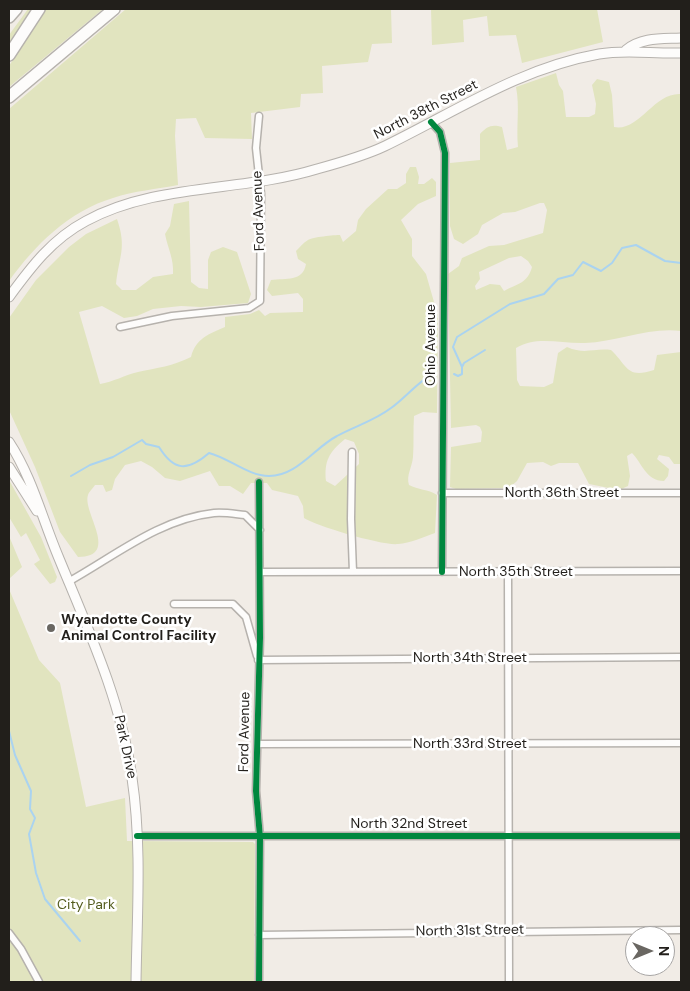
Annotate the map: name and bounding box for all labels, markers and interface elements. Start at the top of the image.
street label: North 38th Street [371,77,481,143]
street label: Ford Avenue [249,170,269,252]
street label: Ohio Avenue [423,304,439,386]
street label: North 36th Street [505,485,619,501]
street label: North 35th Street [459,564,573,580]
place label: Wyandotte County Animal Control Facility [61,612,216,644]
marker: Wyandotte County Animal Control Facility [45,622,57,634]
street label: North 34th Street [413,650,527,666]
street label: Ford Avenue [236,692,254,772]
street label: Park Drive [110,714,140,780]
street label: North 33rd Street [413,736,527,752]
street label: North 32nd Street [351,816,467,832]
park label: City Park [57,897,115,913]
street label: North 31st Street [416,922,524,940]
north arrow [625,926,675,976]
text: N [655,946,673,956]

